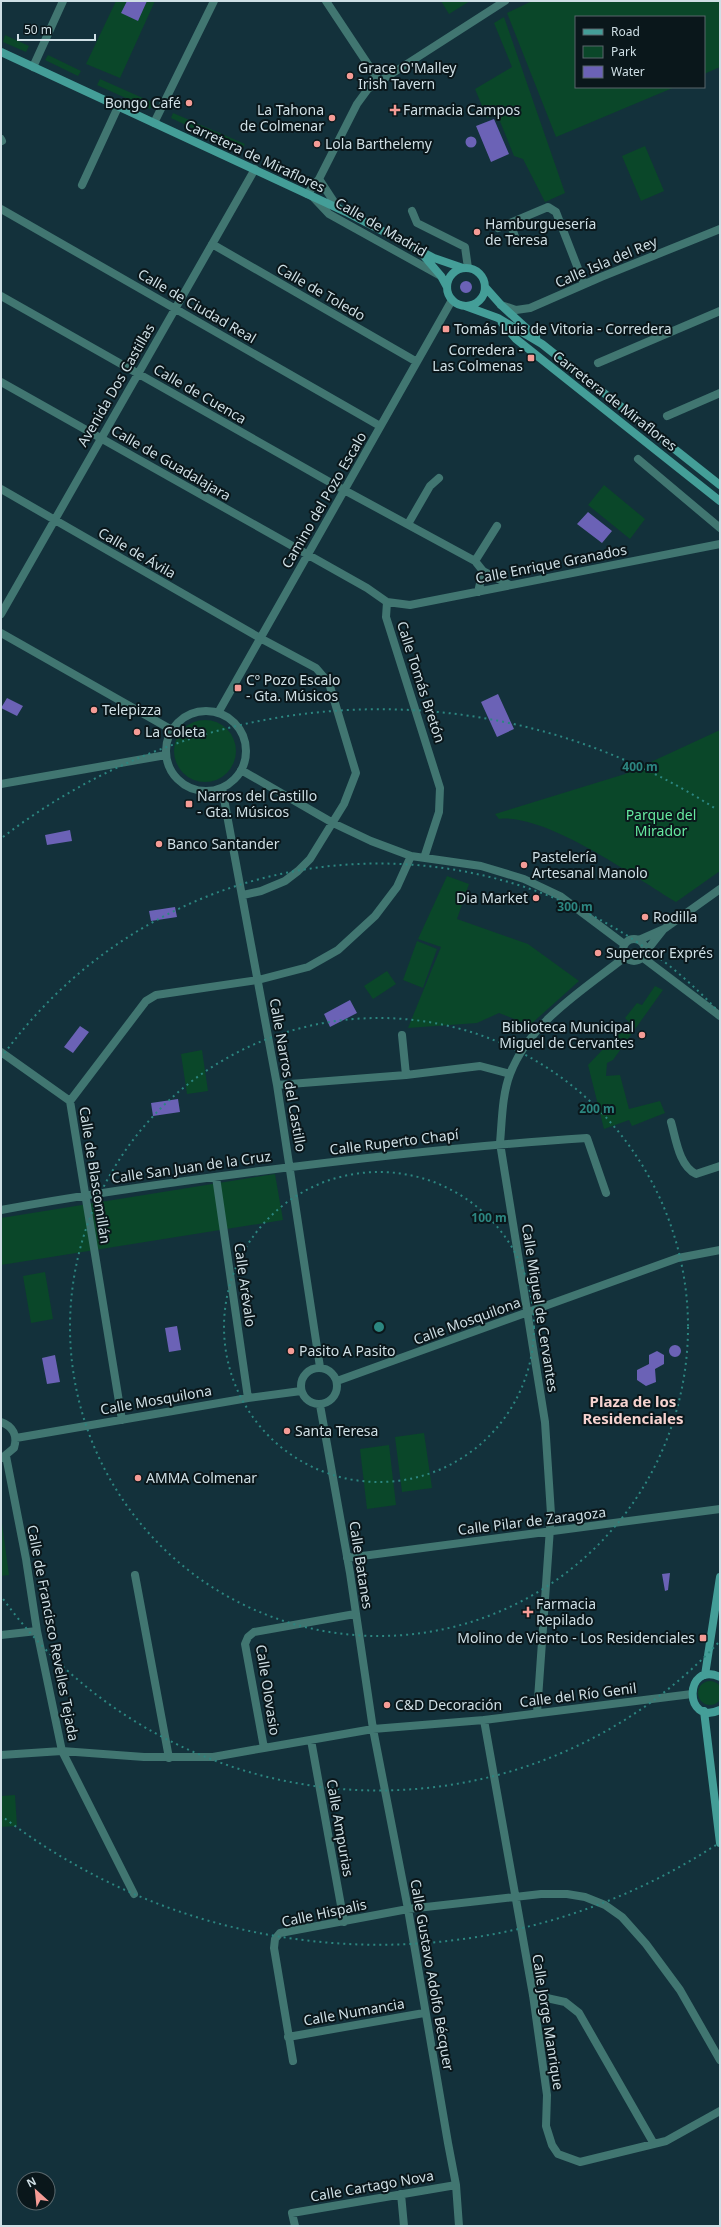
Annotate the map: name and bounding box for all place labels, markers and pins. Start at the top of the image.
place label: Grace O'Malley Irish Tavern [358,58,457,93]
marker: Grace O'Malley Irish Tavern [345,71,355,81]
place label: Bongo Café [105,93,181,112]
marker: Bongo Café [184,98,194,108]
place label: La Tahona de Colmenar [240,100,324,135]
place label: Farmacia Campos [403,100,521,119]
marker: Farmacia Campos [390,105,400,115]
marker: La Tahona de Colmenar [327,113,337,123]
place label: Lola Barthelemy [325,134,433,153]
marker: Lola Barthelemy [312,139,322,149]
place label: Hamburguesería de Teresa [485,214,596,249]
marker: Hamburguesería de Teresa [472,227,482,237]
place label: Tomás Luis de Vitoria - Corredera [454,319,672,338]
marker: Tomás Luis de Vitoria - Corredera [441,324,451,334]
place label: Corredera - Las Colmenas [432,340,523,375]
marker: Corredera - Las Colmenas [526,353,536,363]
place label: Cº Pozo Escalo - Gta. Músicos [246,670,340,705]
marker: Cº Pozo Escalo - Gta. Músicos [233,683,243,693]
place label: Telepizza [102,700,161,719]
marker: Telepizza [89,705,99,715]
place label: La Coleta [145,722,206,741]
marker: La Coleta [132,727,142,737]
place label: Narros del Castillo - Gta. Músicos [197,786,317,821]
marker: Narros del Castillo - Gta. Músicos [184,799,194,809]
place label: Banco Santander [167,834,280,853]
marker: Banco Santander [154,839,164,849]
place label: Pastelería Artesanal Manolo [532,847,648,882]
marker: Pastelería Artesanal Manolo [519,860,529,870]
place label: Dia Market [456,888,528,907]
marker: Dia Market [531,893,541,903]
place label: Rodilla [653,907,697,926]
marker: Rodilla [640,912,650,922]
place label: Supercor Exprés [606,943,713,962]
marker: Supercor Exprés [593,948,603,958]
place label: Biblioteca Municipal Miguel de Cervantes [499,1017,634,1052]
marker: Biblioteca Municipal Miguel de Cervantes [637,1030,647,1040]
centre of rings [372,1320,386,1334]
place label: Pasito A Pasito [299,1341,396,1360]
marker: Pasito A Pasito [286,1346,296,1356]
place label: Santa Teresa [295,1421,378,1440]
marker: Santa Teresa [282,1426,292,1436]
place label: AMMA Colmenar [146,1468,257,1487]
marker: AMMA Colmenar [133,1473,143,1483]
place label: Farmacia Repilado [536,1594,596,1629]
marker: Farmacia Repilado [523,1607,533,1617]
place label: Molino de Viento - Los Residenciales [457,1628,695,1647]
marker: Molino de Viento - Los Residenciales [698,1633,708,1643]
place label: C&D Decoración [395,1695,502,1714]
marker: C&D Decoración [382,1700,392,1710]

